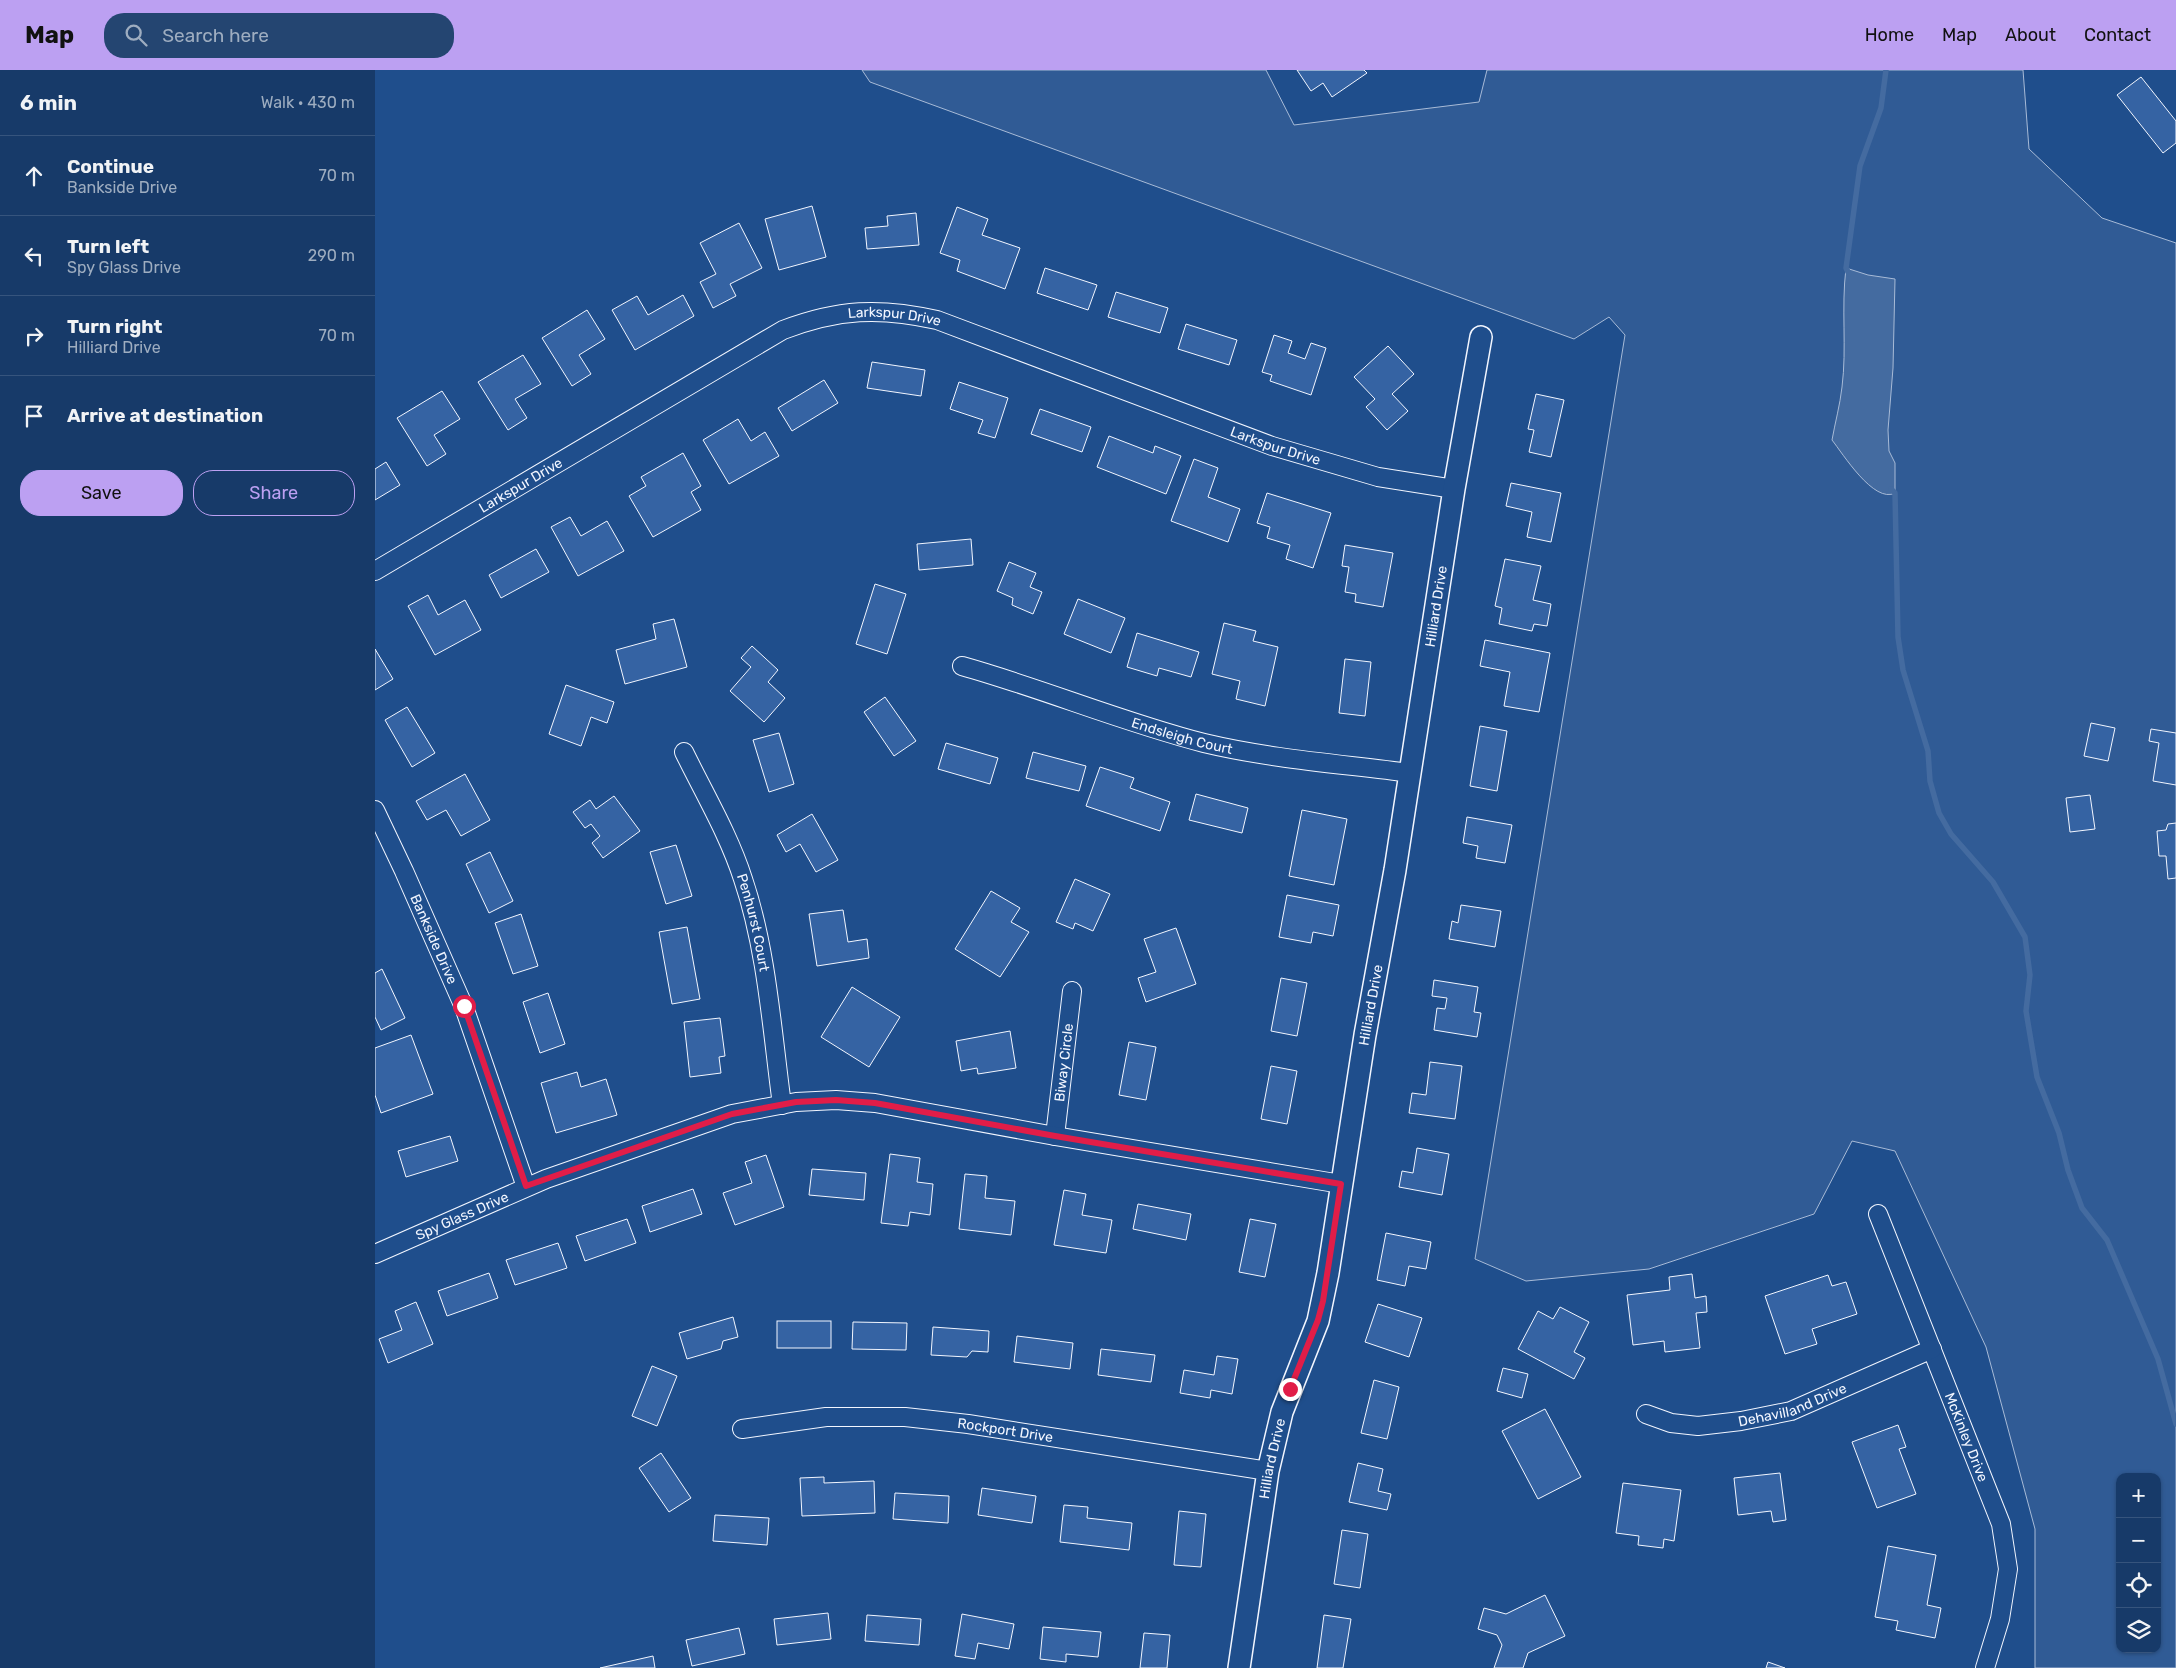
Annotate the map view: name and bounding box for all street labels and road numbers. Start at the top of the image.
street label: Larkspur Drive [847,303,944,330]
street label: Larkspur Drive [1228,423,1323,468]
street label: Larkspur Drive [476,454,566,516]
street label: Hilliard Drive [1421,564,1451,648]
street label: Endsleigh Court [1129,714,1235,758]
street label: Penhurst Court [733,871,773,973]
street label: Bankside Drive [407,892,461,987]
street label: Hilliard Drive [1355,963,1386,1047]
street label: Biway Circle [1051,1022,1077,1103]
street label: Spy Glass Drive [413,1188,511,1244]
street label: Dehavilland Drive [1737,1379,1849,1430]
street label: McKinley Drive [1941,1390,1992,1484]
street label: Rockport Drive [957,1414,1054,1446]
street label: Hilliard Drive [1255,1416,1289,1500]

